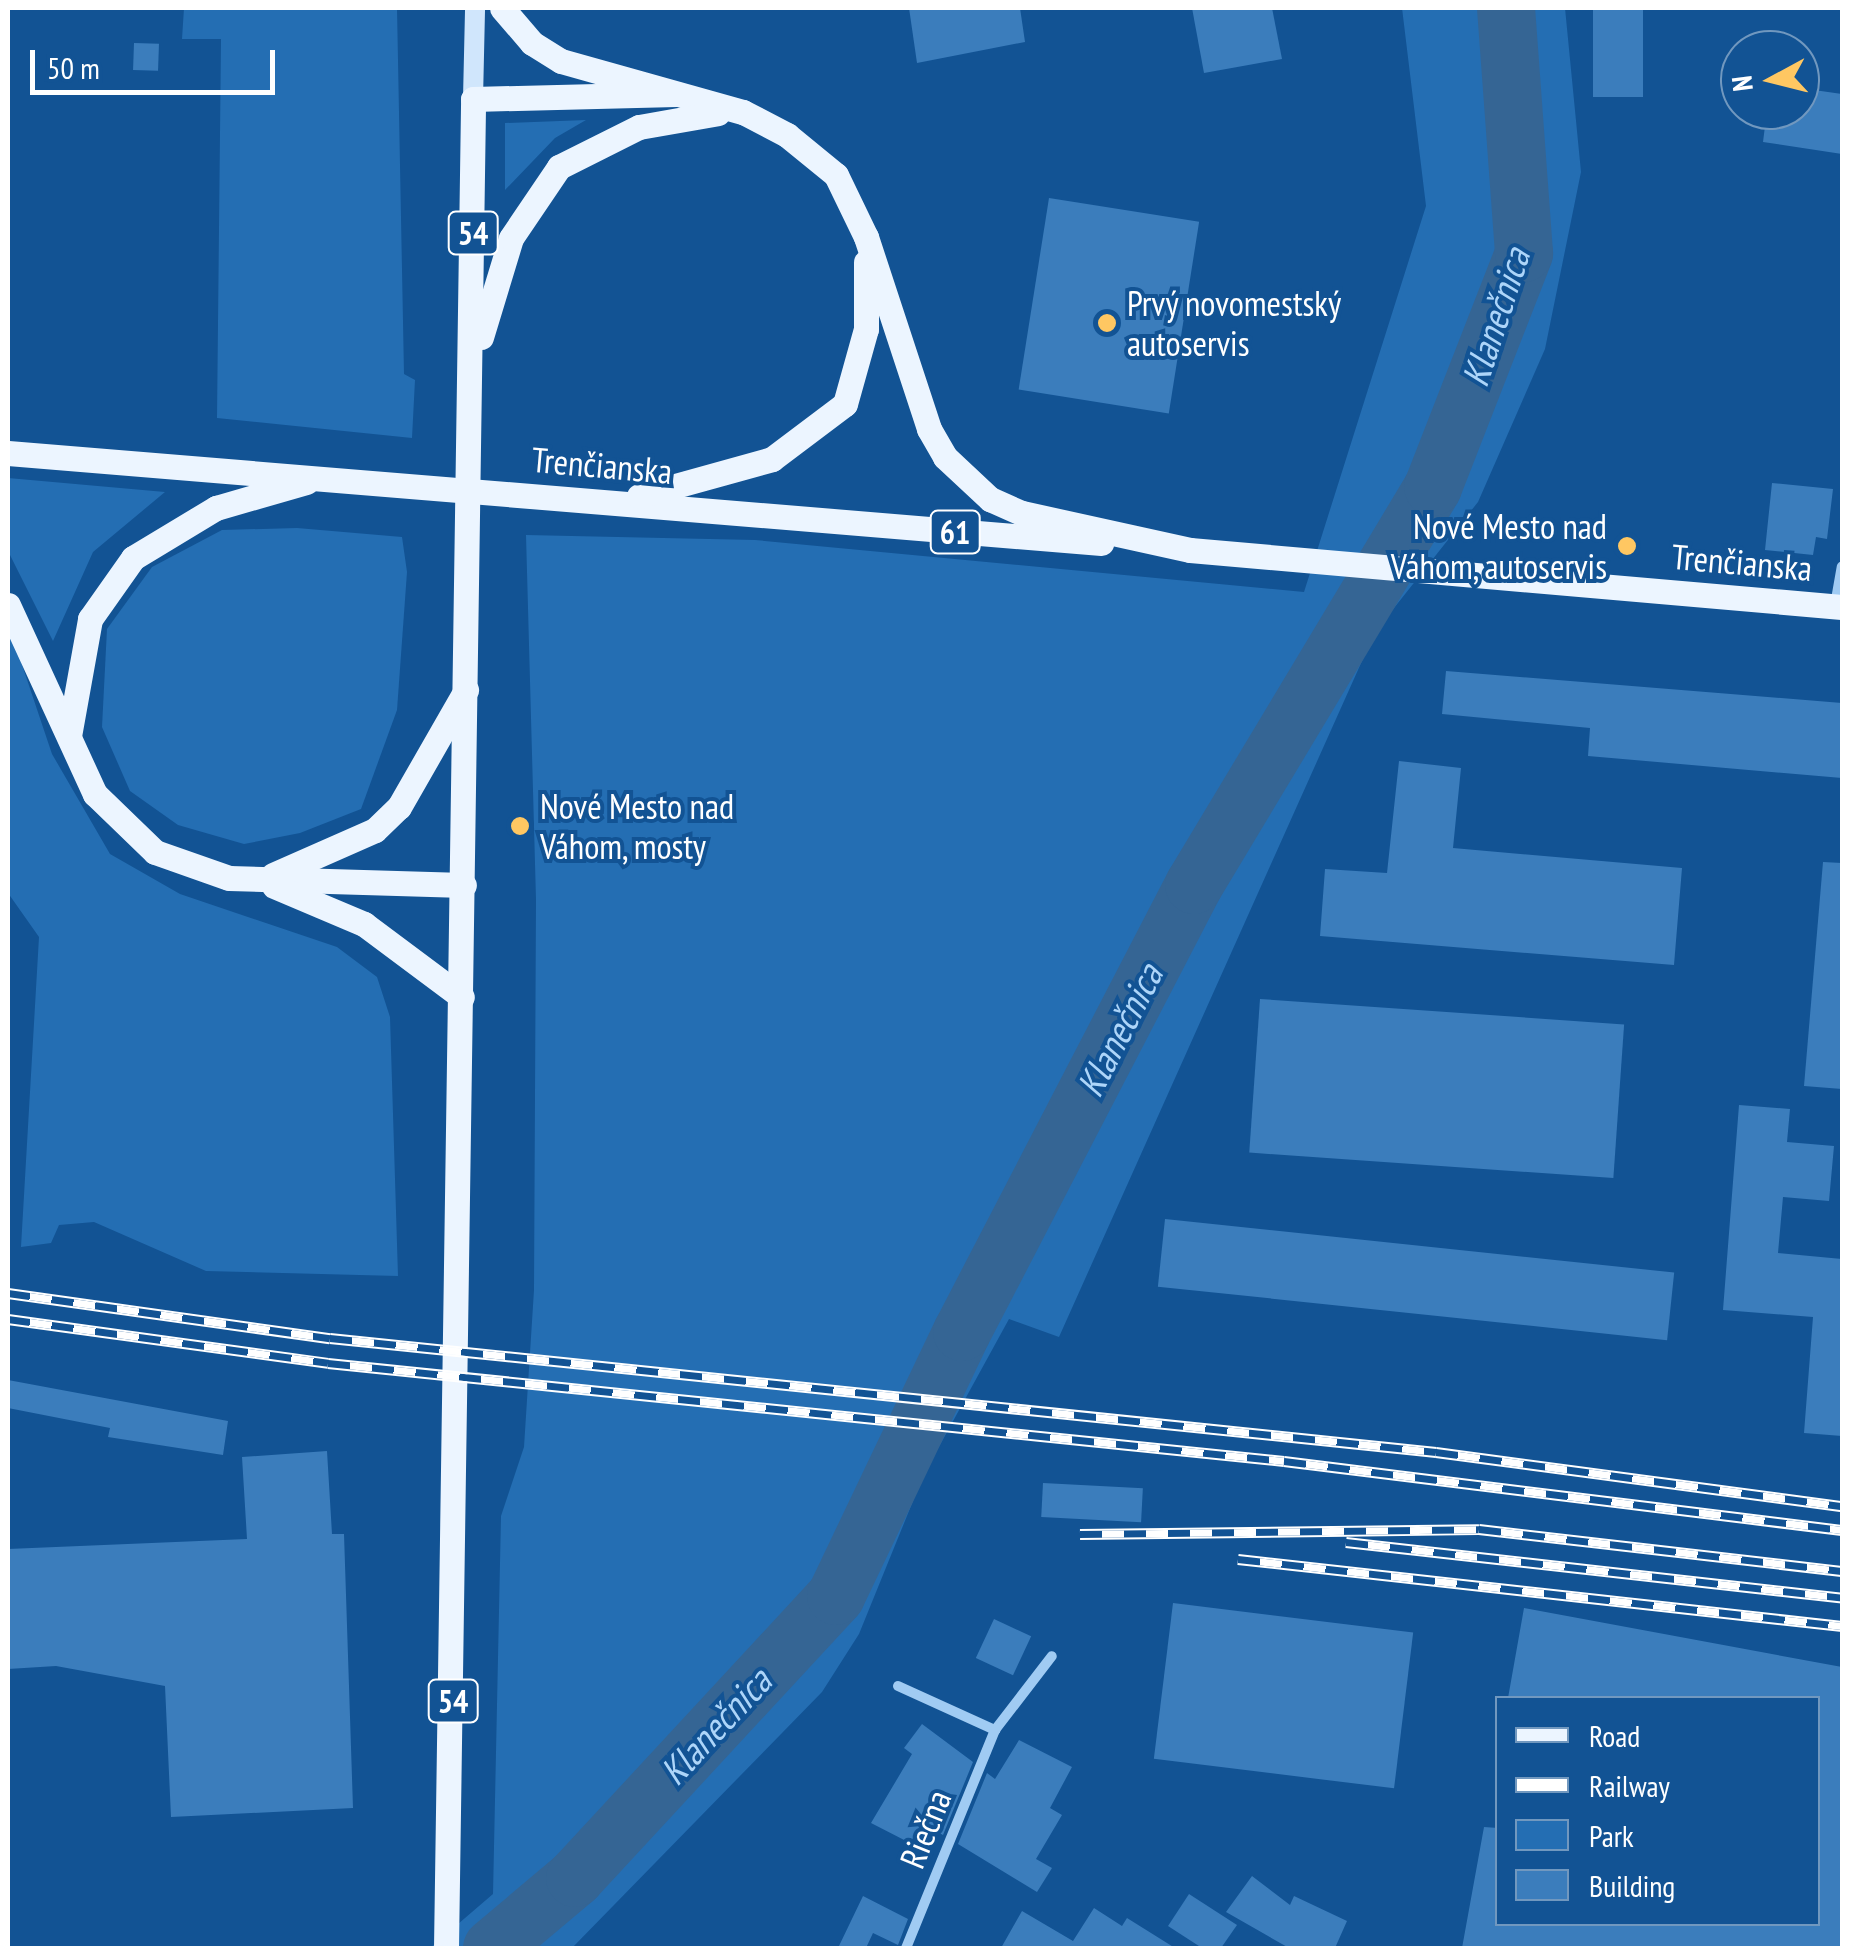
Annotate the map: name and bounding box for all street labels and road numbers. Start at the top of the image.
road number: 54 [446,206,500,260]
street label: Trenčianska [530,438,674,492]
road number: 61 [928,505,982,559]
street label: Trenčianska [1670,535,1814,589]
road number: 54 [426,1674,480,1728]
street label: Riečna [890,1784,960,1874]

